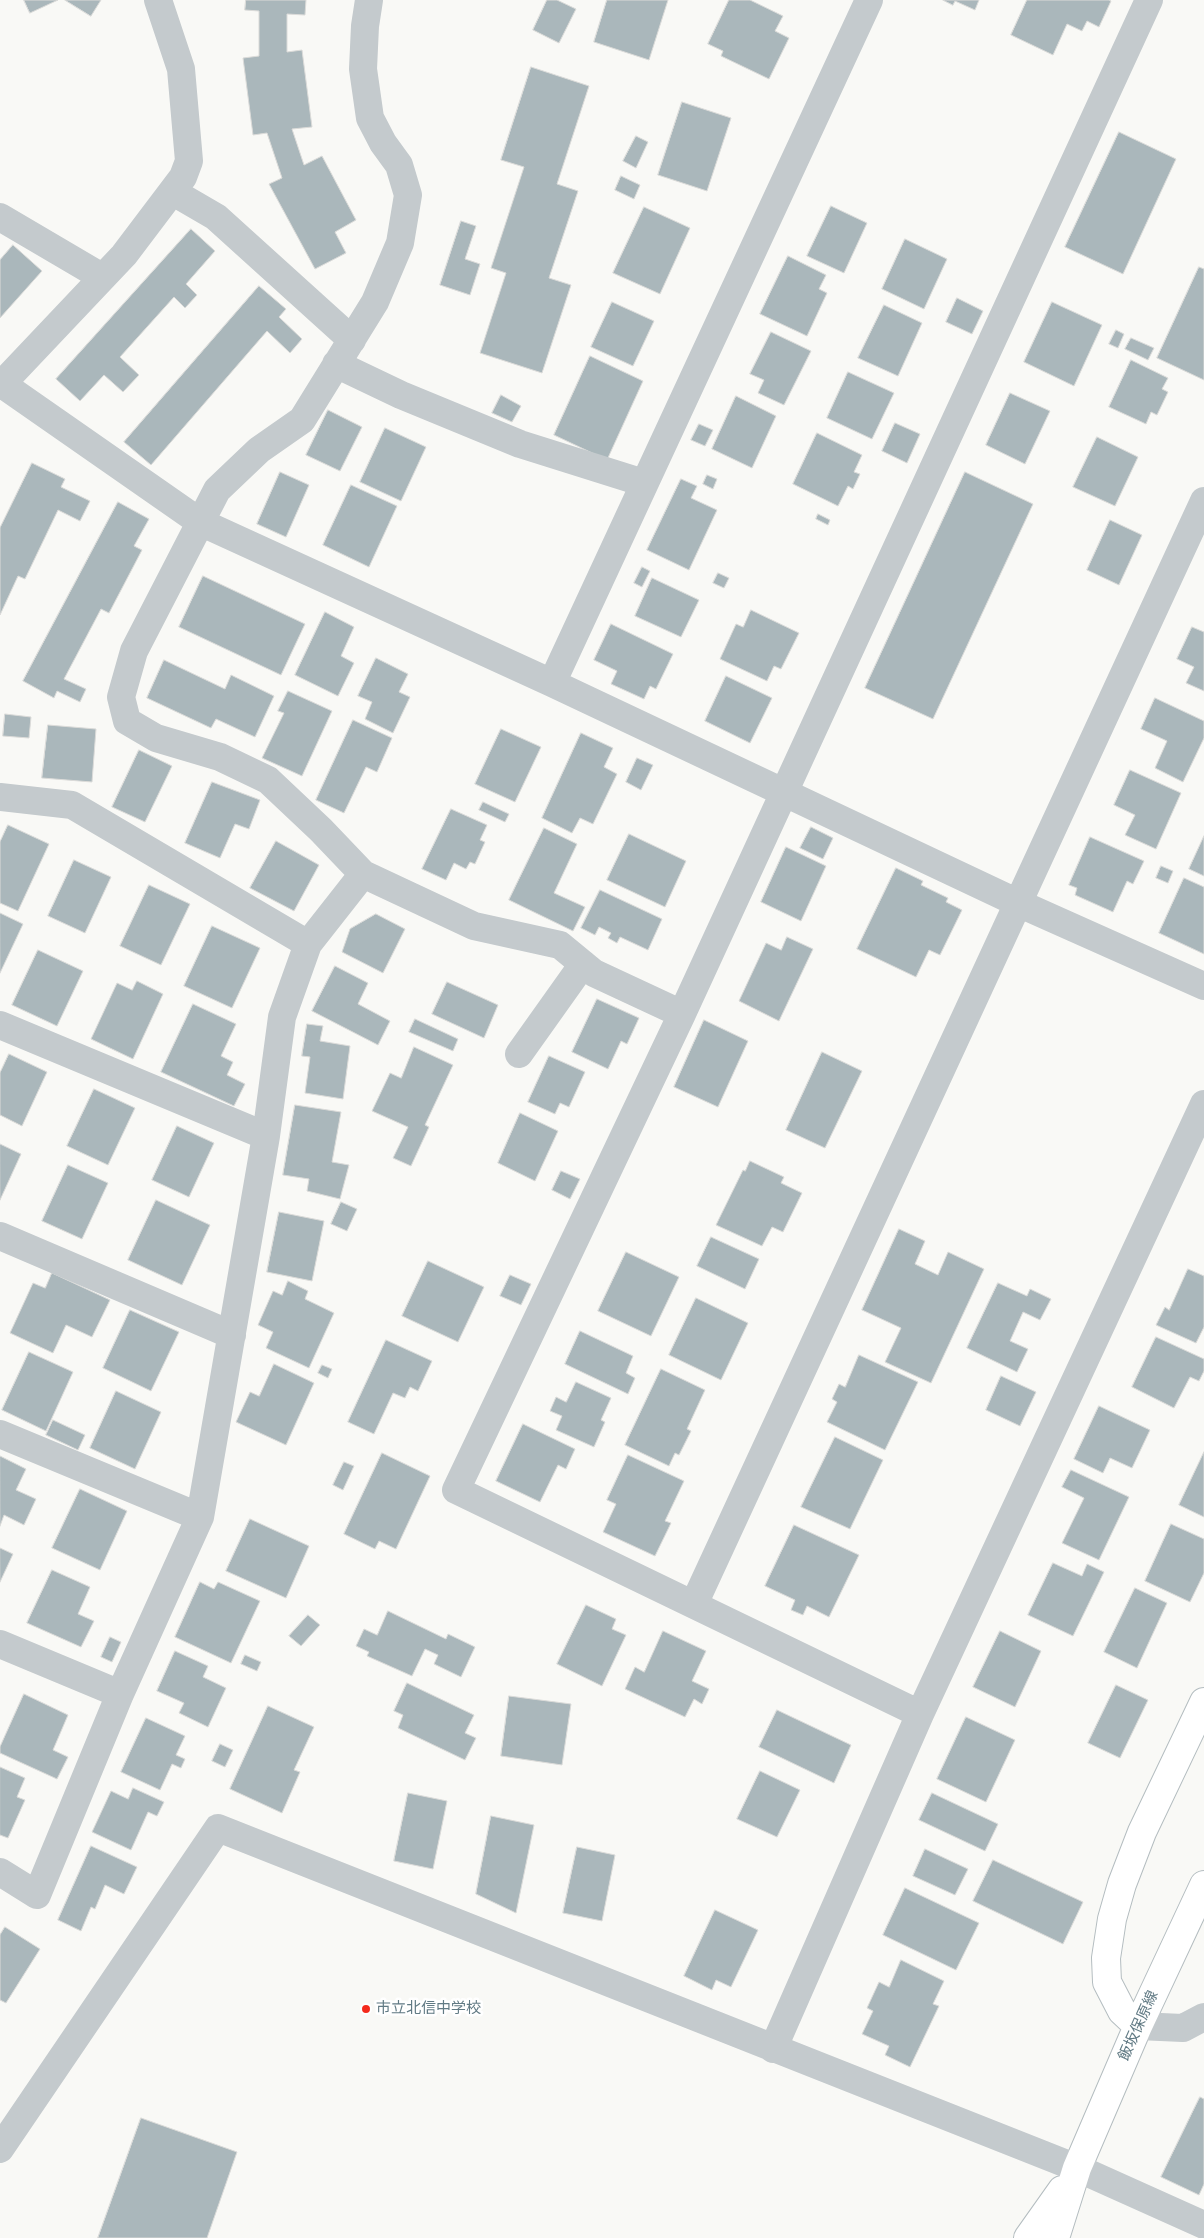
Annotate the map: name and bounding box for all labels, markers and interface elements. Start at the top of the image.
street label: 飯坂保原線 [1116,1988,1162,2064]
place label: 市立北信中学校 [376,2000,481,2018]
marker: 市立北信中学校 [360,2003,372,2015]

